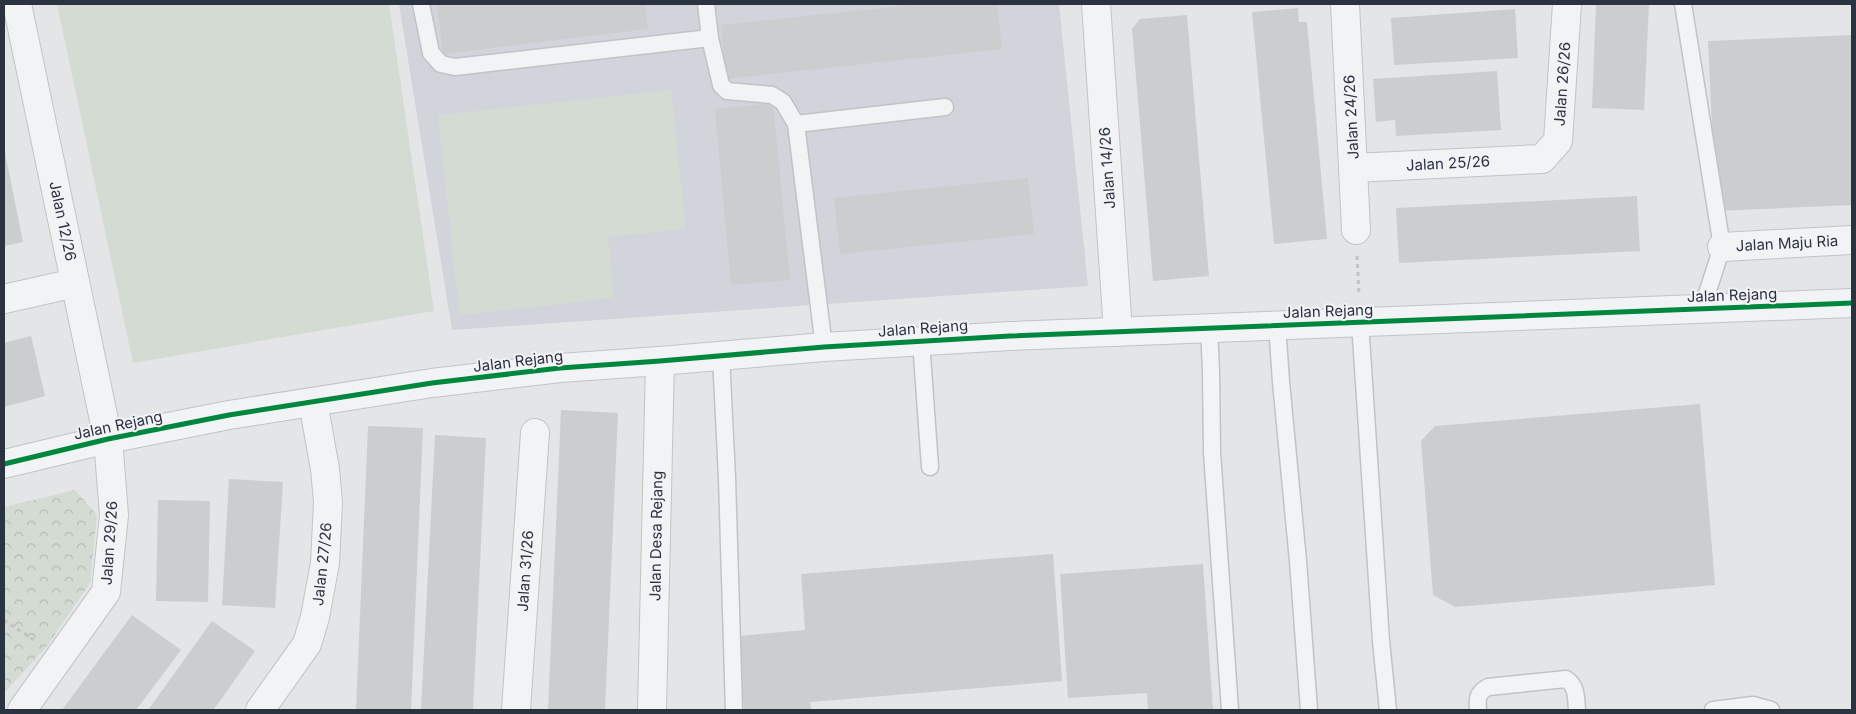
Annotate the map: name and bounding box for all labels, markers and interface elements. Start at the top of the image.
street label: Jalan 26/26 [1550,41,1574,127]
street label: Jalan 24/26 [1339,74,1363,160]
street label: Jalan 14/26 [1095,127,1119,209]
street label: Jalan 25/26 [1405,151,1491,175]
street label: Jalan 12/26 [45,179,81,263]
street label: Jalan Maju Ria [1735,231,1839,255]
street label: Jalan Rejang [1686,284,1778,306]
street label: Jalan Rejang [1282,300,1374,322]
street label: Jalan Rejang [877,315,969,341]
street label: Jalan Rejang [472,346,564,376]
street label: Jalan Rejang [72,406,164,444]
street label: Jalan Desa Rejang [645,471,667,601]
street label: Jalan 29/26 [97,500,121,586]
street label: Jalan 27/26 [308,521,336,607]
street label: Jalan 31/26 [513,530,537,612]

